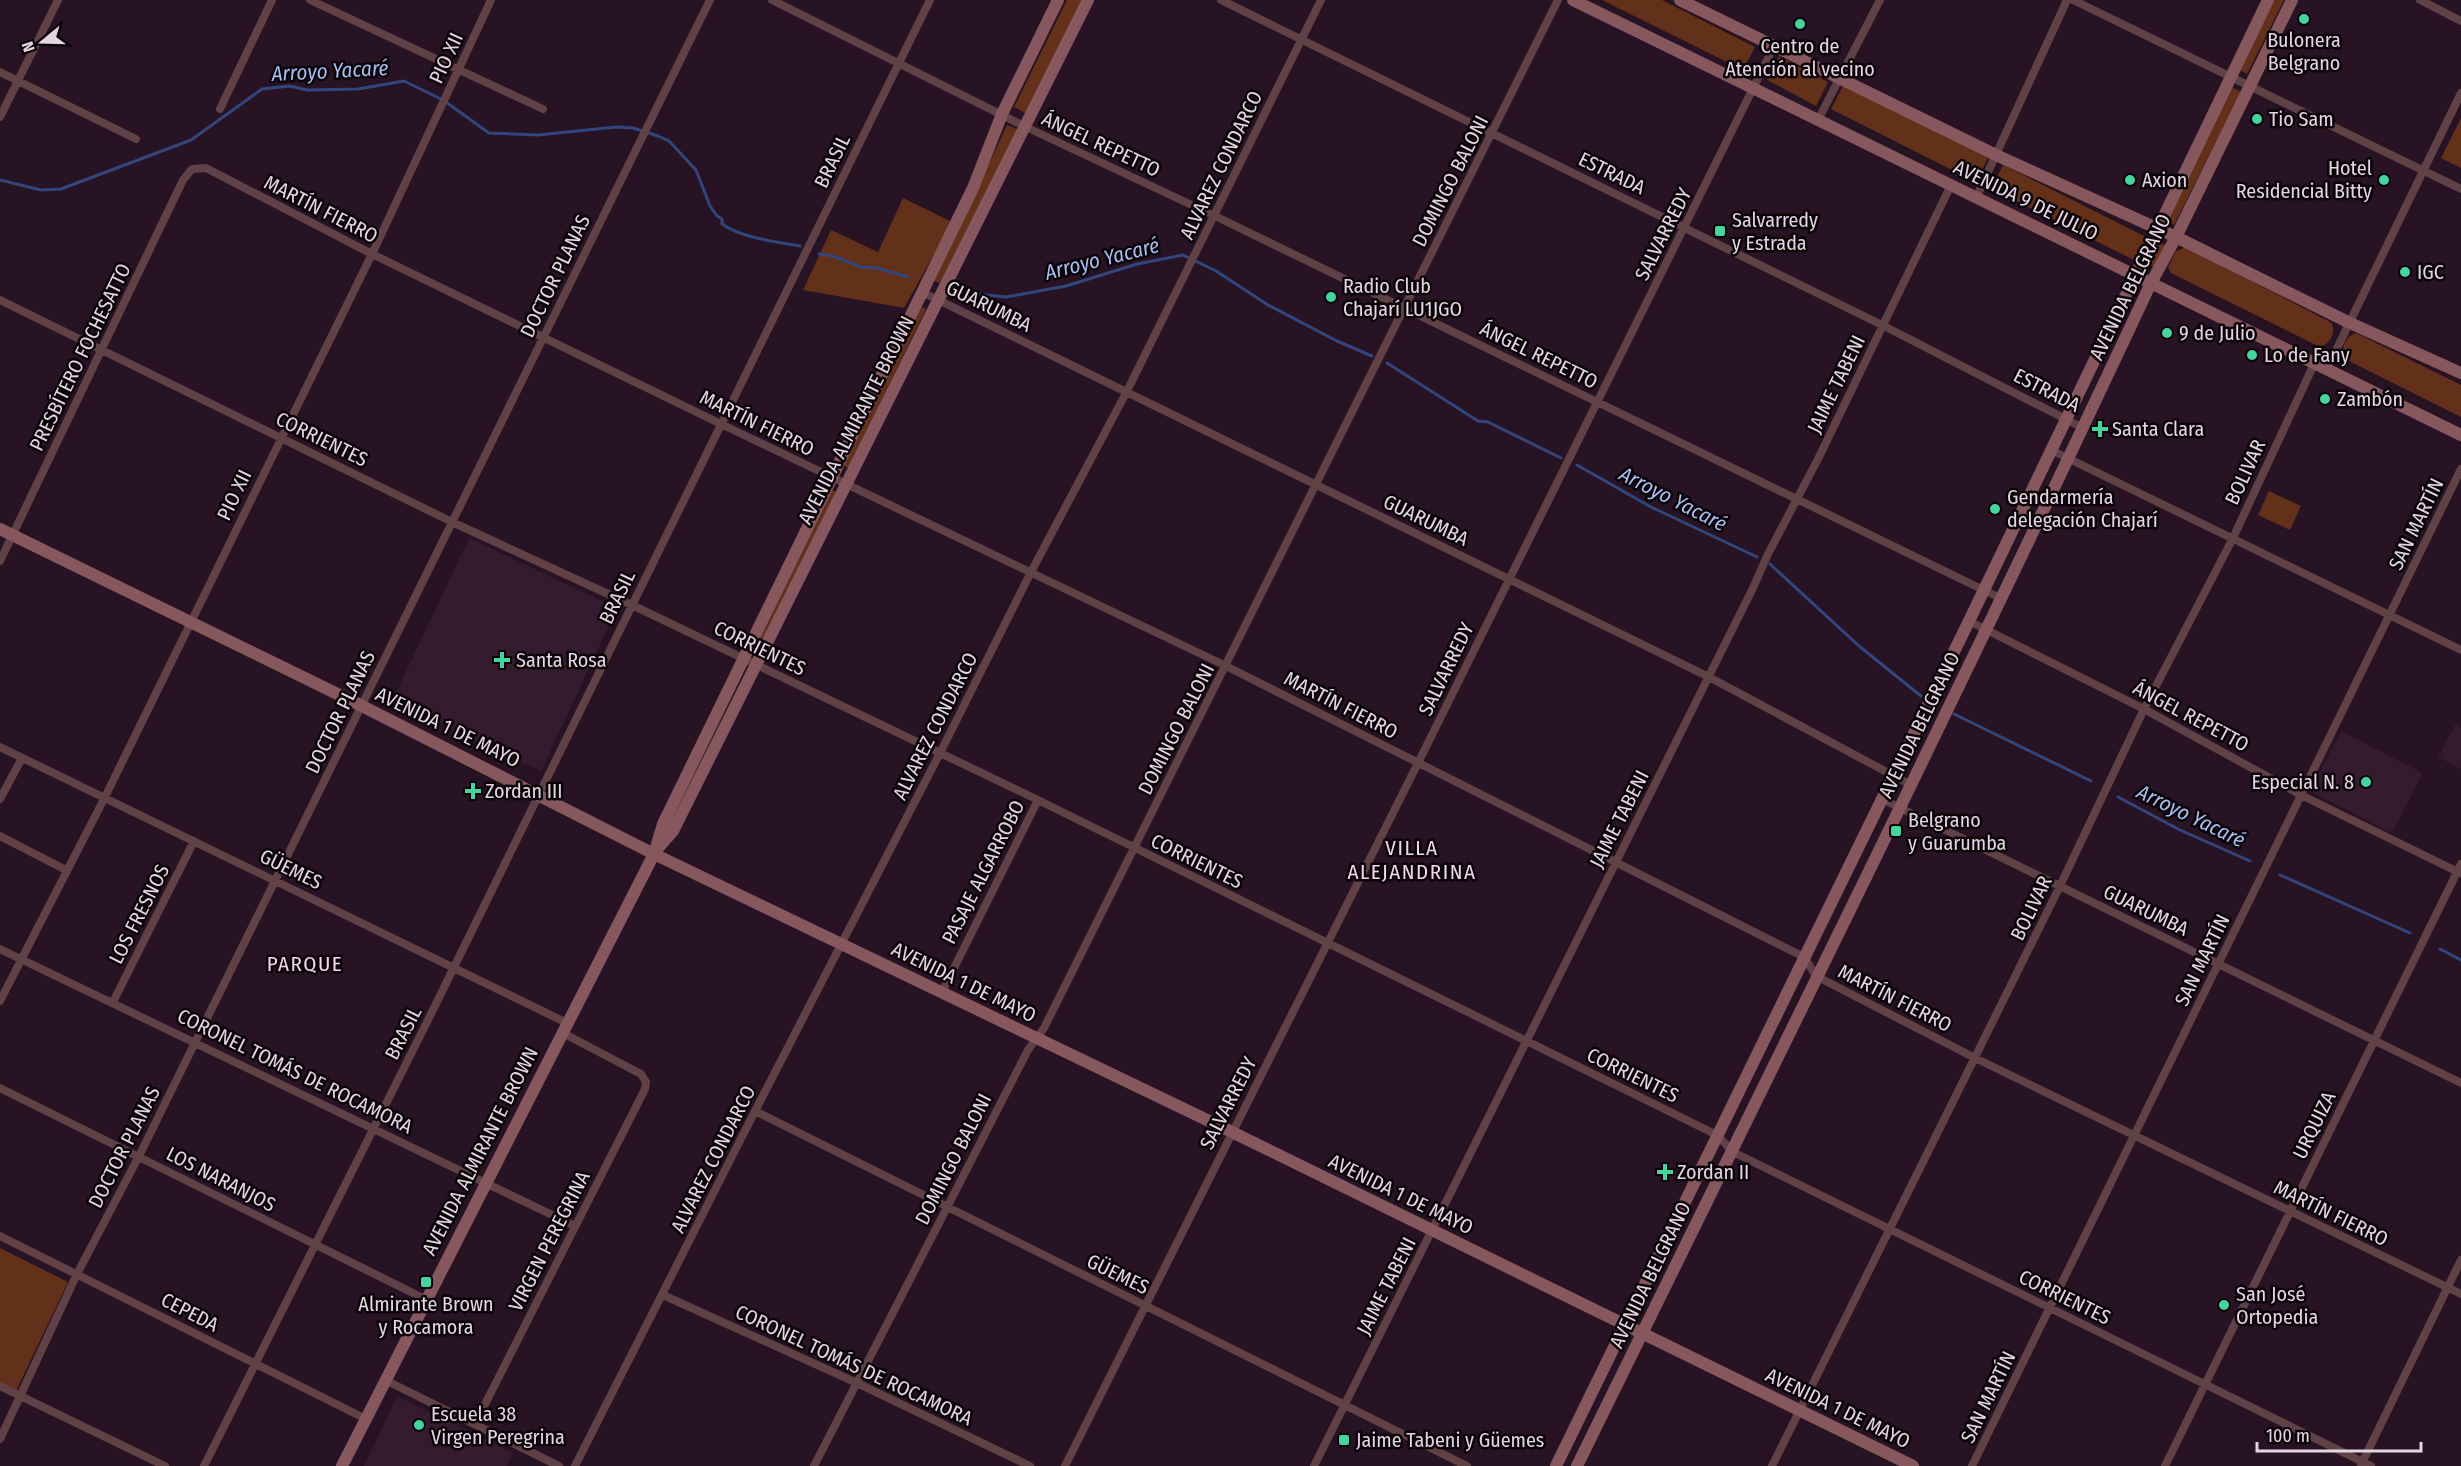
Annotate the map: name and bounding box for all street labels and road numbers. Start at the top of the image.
street label: PIO XII [424,29,468,87]
street label: ALVAREZ CONDARCO [1175,87,1267,243]
street label: ÁNGEL REPETTO [1038,106,1164,182]
street label: DOMINGO BALONI [1407,112,1493,250]
street label: BRASIL [809,130,855,192]
street label: ESTRADA [1575,147,1650,200]
street label: AVENIDA 9 DE JULIO [1950,155,2102,245]
street label: MARTÍN FIERRO [260,170,382,248]
street label: SALVARREDY [1630,184,1696,284]
street label: AVENIDA BELGRANO [2084,210,2176,364]
street label: DOCTOR PLANAS [515,211,595,341]
street label: PRESBÍTERO FOCHESATTO [24,259,136,455]
street label: GUARUMBA [943,275,1036,337]
street label: AVENIDA ALMIRANTE BROWN [793,312,919,528]
street label: ÁNGEL REPETTO [1476,316,1602,394]
street label: JAIME TABENI [1802,331,1870,437]
street label: ESTRADA [2010,363,2085,417]
street label: MARTÍN FIERRO [696,385,818,461]
street label: CORRIENTES [272,406,372,472]
street label: BOLIVAR [2220,436,2270,508]
street label: PIO XII [212,466,256,524]
street label: SAN MARTÍN [2384,474,2448,574]
street label: GUARUMBA [1380,489,1473,551]
street label: BRASIL [594,566,640,628]
street label: CORRIENTES [710,615,810,681]
street label: SALVARREDY [1413,619,1479,719]
street label: DOCTOR PLANAS [300,647,380,777]
street label: ALVAREZ CONDARCO [888,648,982,804]
street label: AVENIDA BELGRANO [1873,648,1965,802]
street label: DOMINGO BALONI [1133,660,1219,798]
street label: MARTÍN FIERRO [1280,666,1402,744]
street label: ÁNGEL REPETTO [2129,675,2253,757]
street label: AVENIDA 1 DE MAYO [372,682,524,772]
street label: JAIME TABENI [1584,766,1654,872]
street label: PASAJE ALGARROBO [936,796,1030,948]
street label: CORRIENTES [1147,828,1247,894]
street label: GÜEMES [256,844,326,894]
street label: LOS FRESNOS [104,860,174,968]
street label: BOLIVAR [2005,872,2057,944]
street label: GUARUMBA [2100,879,2193,941]
street label: SAN MARTÍN [2170,910,2234,1010]
street label: AVENIDA 1 DE MAYO [888,937,1040,1027]
street label: MARTÍN FIERRO [1834,959,1956,1037]
street label: BRASIL [380,1002,427,1064]
street label: CORONEL TOMÁS DE ROCAMORA [173,1004,417,1139]
street label: CORRIENTES [1583,1042,1683,1108]
street label: AVENIDA ALMIRANTE BROWN [417,1043,543,1259]
street label: SALVARREDY [1195,1053,1261,1153]
street label: ALVAREZ CONDARCO [666,1081,760,1237]
street label: DOCTOR PLANAS [83,1082,165,1212]
street label: URQUIZA [2287,1087,2341,1163]
street label: DOMINGO BALONI [910,1090,996,1228]
street label: LOS NARANJOS [162,1141,280,1217]
street label: AVENIDA 1 DE MAYO [1325,1149,1477,1239]
street label: VIRGEN PEREGRINA [503,1167,595,1315]
street label: MARTÍN FIERRO [2270,1175,2392,1251]
street label: AVENIDA BELGRANO [1604,1198,1696,1352]
street label: JAIME TABENI [1351,1233,1421,1339]
street label: GÜEMES [1083,1249,1153,1299]
street label: CORRIENTES [2015,1264,2115,1330]
street label: CEPEDA [157,1287,223,1337]
street label: CORONEL TOMÁS DE ROCAMORA [732,1299,977,1431]
street label: SAN MARTÍN [1956,1347,2020,1447]
street label: AVENIDA 1 DE MAYO [1762,1363,1914,1453]

